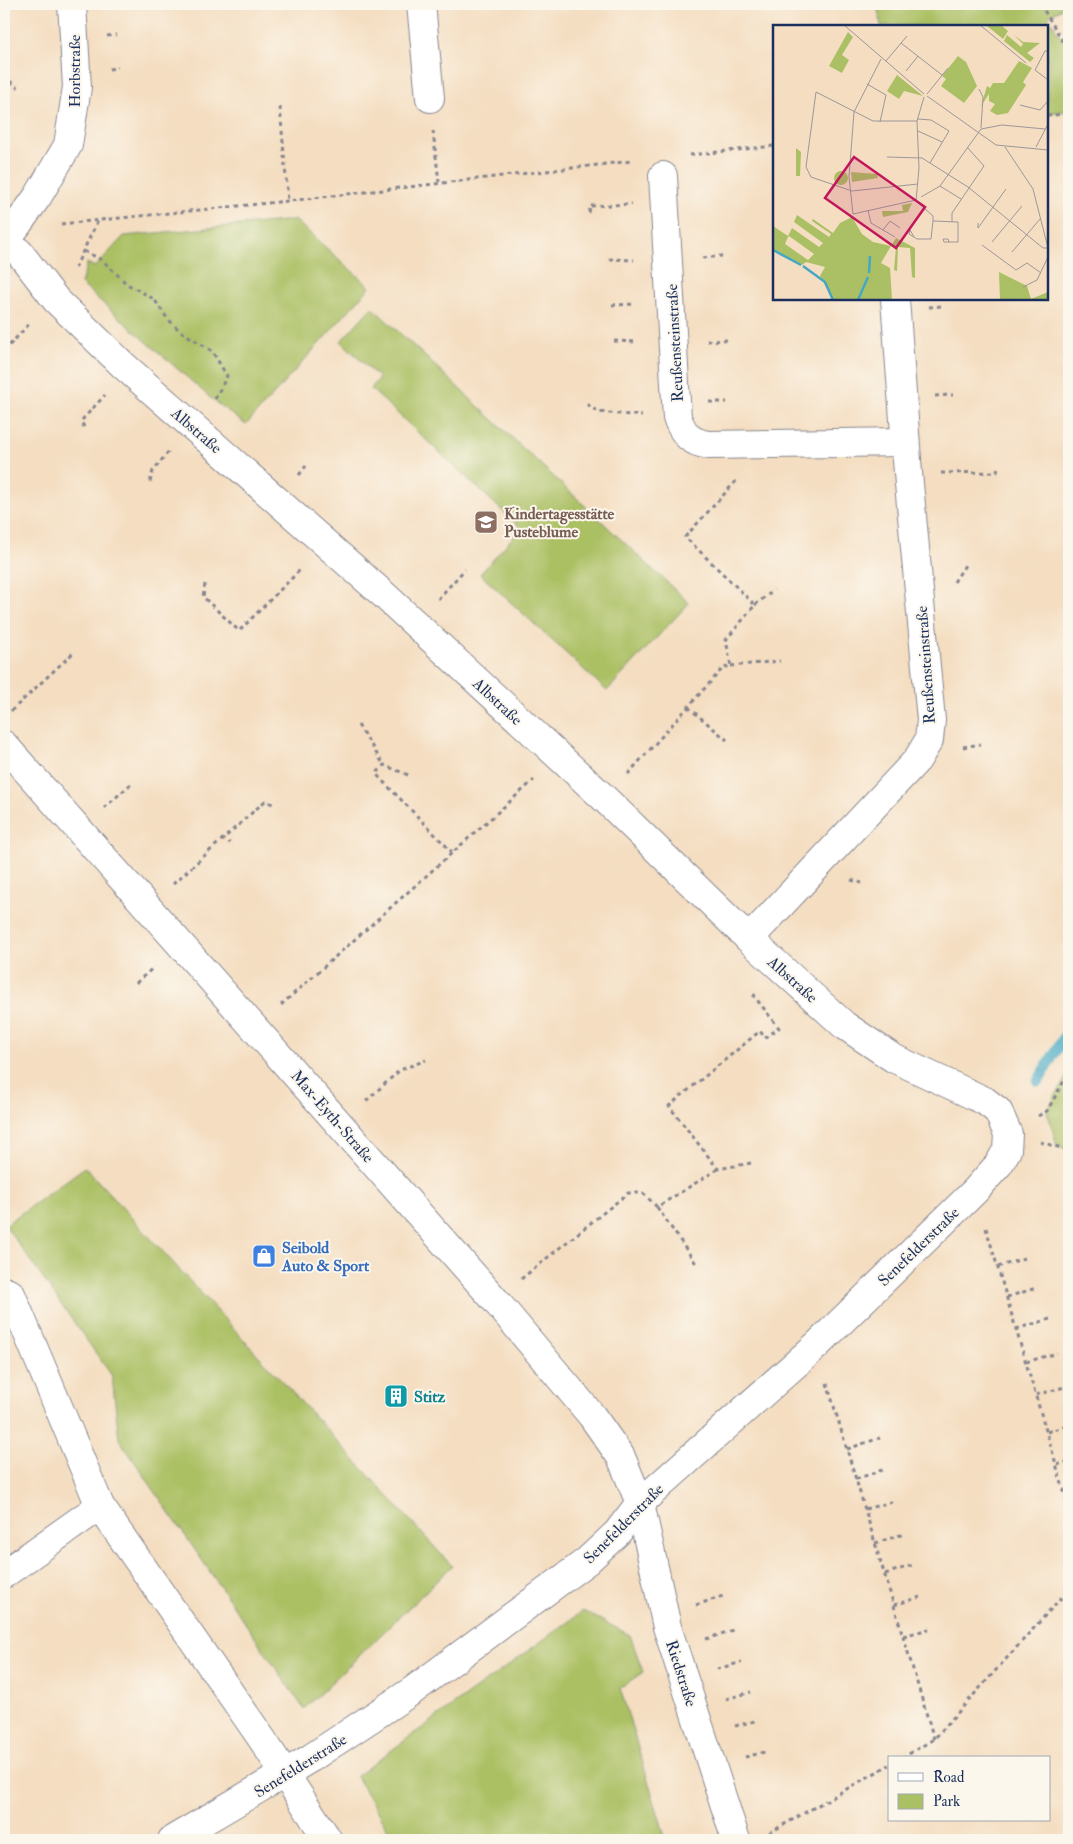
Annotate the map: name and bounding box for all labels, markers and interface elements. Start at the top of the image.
inset map [773,25,1048,300]
street label: Horbstraße [65,34,85,107]
street label: Reußensteinstraße [662,283,688,403]
street label: Albstraße [166,403,226,458]
place label: Kindertagesstätte Pusteblume [504,504,615,542]
school or university icon: Kindertagesstätte Pusteblume [473,509,499,535]
street label: Reußensteinstraße [912,605,940,725]
street label: Albstraße [468,673,527,730]
street label: Albstraße [762,951,822,1008]
street label: Max-Eyth-Straße [286,1066,378,1167]
street label: Senefelderstraße [874,1203,964,1291]
place label: Seibold Auto & Sport [281,1238,370,1277]
shop icon: Seibold Auto & Sport [251,1243,277,1269]
building icon: Stitz [383,1383,409,1409]
place label: Stitz [414,1387,445,1407]
street label: Senefelderstraße [579,1479,668,1568]
street label: Riedstraße [661,1638,701,1709]
street label: Senefelderstraße [251,1729,351,1802]
legend [888,1756,1050,1822]
text: Road [933,1768,965,1787]
text: Park [933,1792,960,1811]

